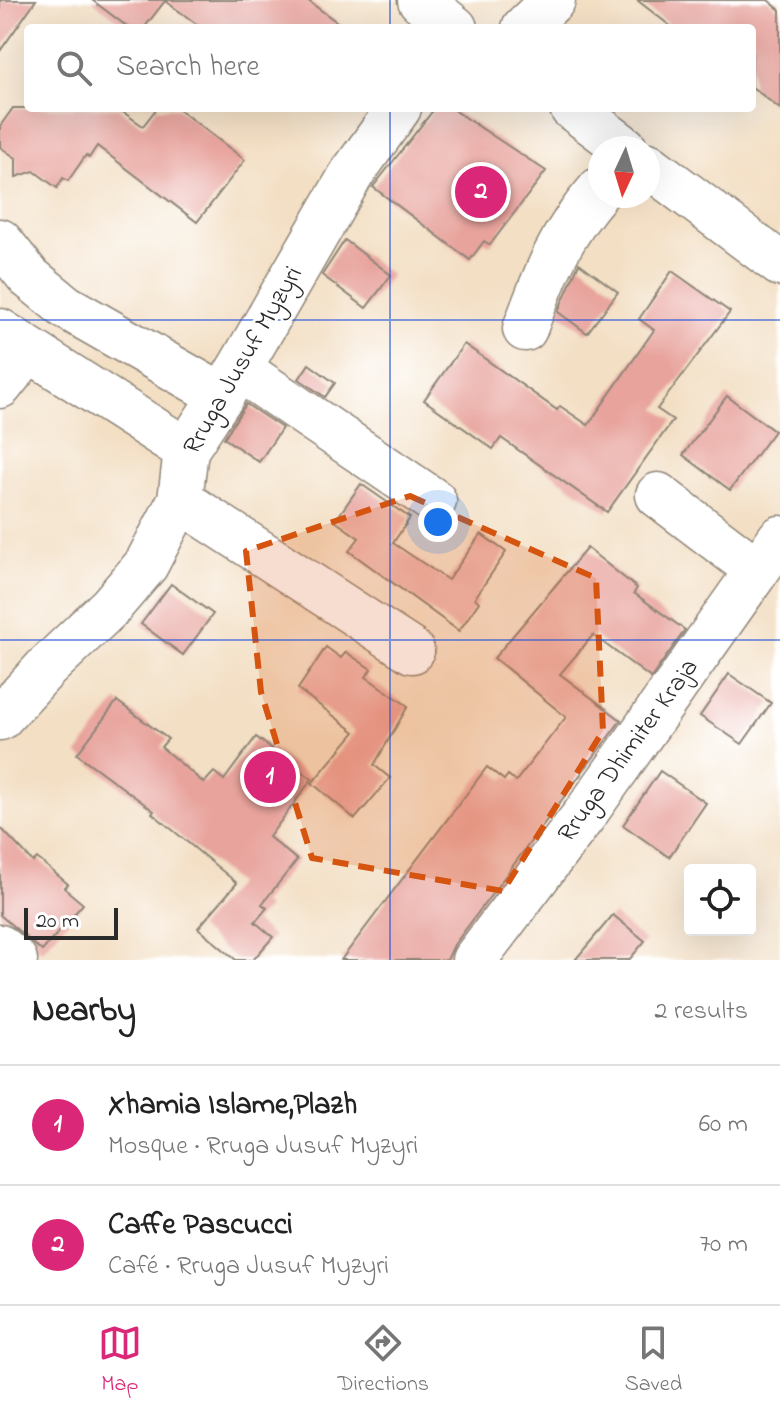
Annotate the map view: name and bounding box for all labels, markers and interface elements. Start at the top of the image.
search box [24,24,756,112]
icon: search [52,46,96,90]
text: Search here [116,46,260,90]
north arrow [588,136,660,208]
pin: 2 [455,162,507,222]
street label: Rruga Jusuf Myzyri [175,260,313,462]
your location [418,502,458,542]
street label: Rruga Dhimiter Kraja [549,651,709,851]
pin: 1 [244,747,296,807]
map controls [684,864,756,936]
button: locate [684,864,756,936]
scale bar [24,904,118,940]
text: 20 m [36,906,79,938]
text: Nearby [32,987,136,1037]
text: 2 results [655,993,748,1031]
text: Xhamia Islame,Plazh [108,1084,357,1128]
text: 1 [54,1106,62,1144]
text: 60 m [699,1106,748,1144]
text: Mosque · Rruga Jusuf Myzyri [108,1128,418,1166]
text: Caffe Pascucci [108,1204,293,1248]
text: 2 [52,1226,64,1264]
text: 70 m [699,1226,748,1264]
text: Café · Rruga Jusuf Myzyri [108,1248,389,1286]
tab: Map [98,1321,142,1401]
tab: Directions [338,1321,429,1401]
tab: Saved [625,1321,682,1401]

